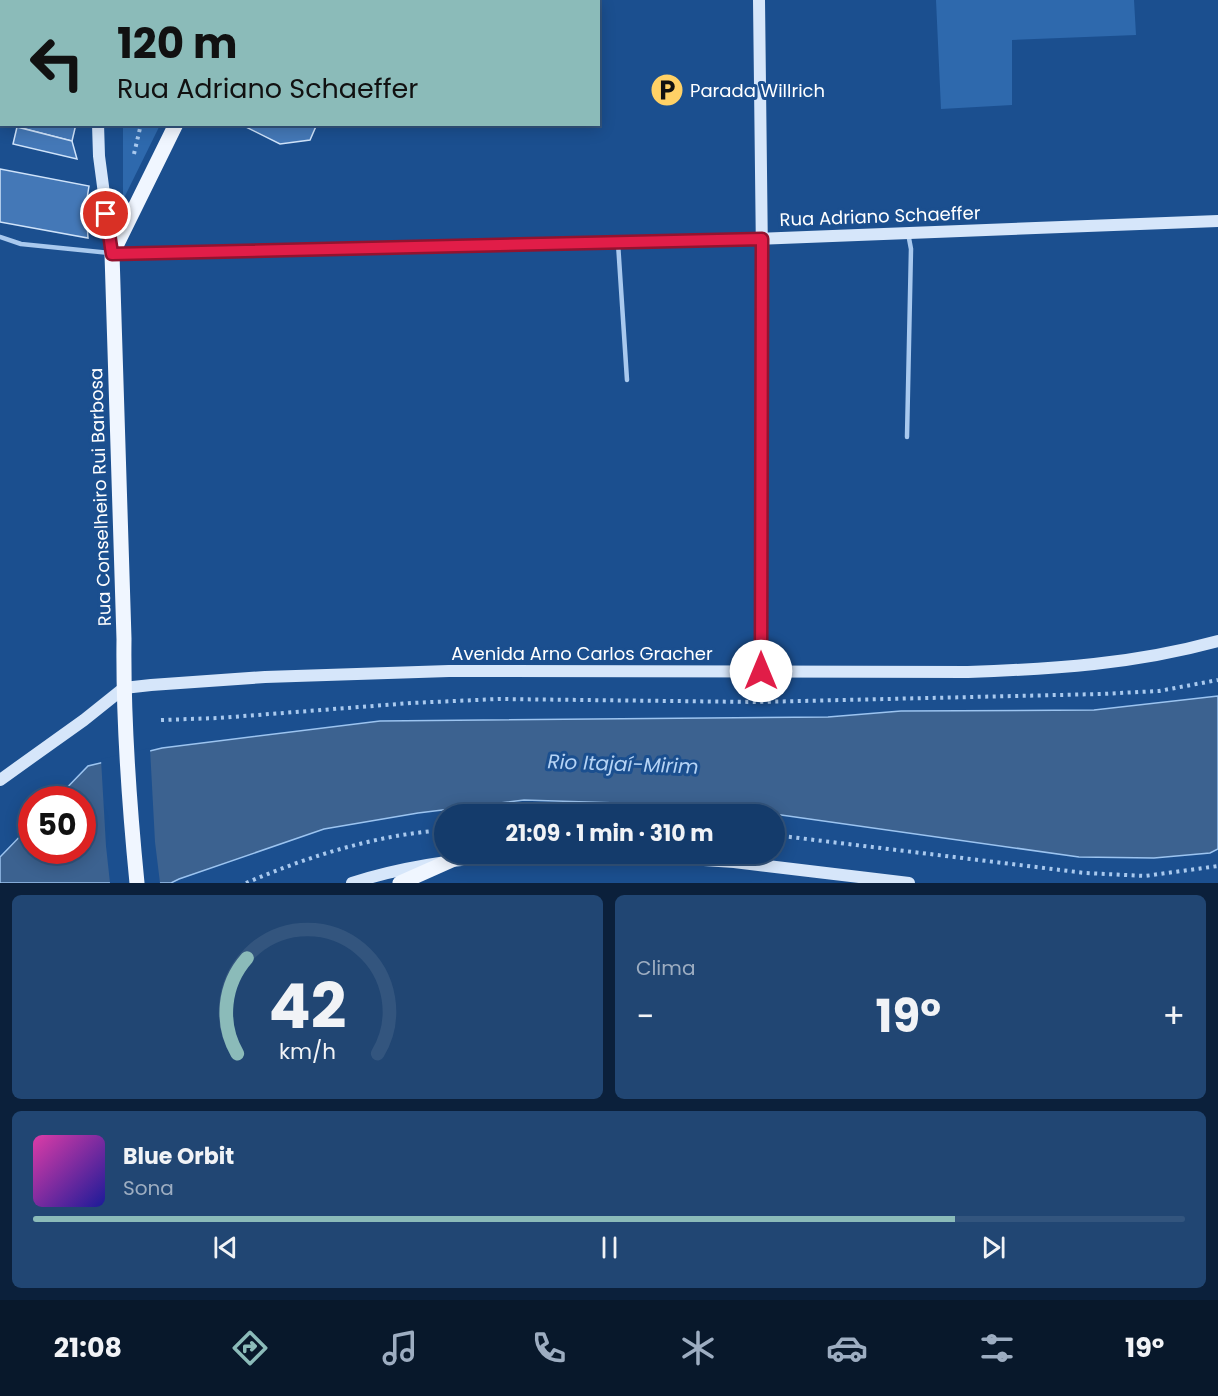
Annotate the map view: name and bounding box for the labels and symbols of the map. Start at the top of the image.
parking icon: Parada Willrich [649,72,685,108]
place label: Parada Willrich [690,78,825,103]
pin [80,188,131,239]
street label: Rua Adriano Schaeffer [779,200,981,232]
street label: Rua Conselheiro Rui Barbosa [83,367,117,627]
position arrow [729,639,793,703]
street label: Avenida Arno Carlos Gracher [451,641,713,666]
water label: Rio Itajaí-Mirim [547,747,699,781]
speed limit sign: 50 [18,786,96,864]

